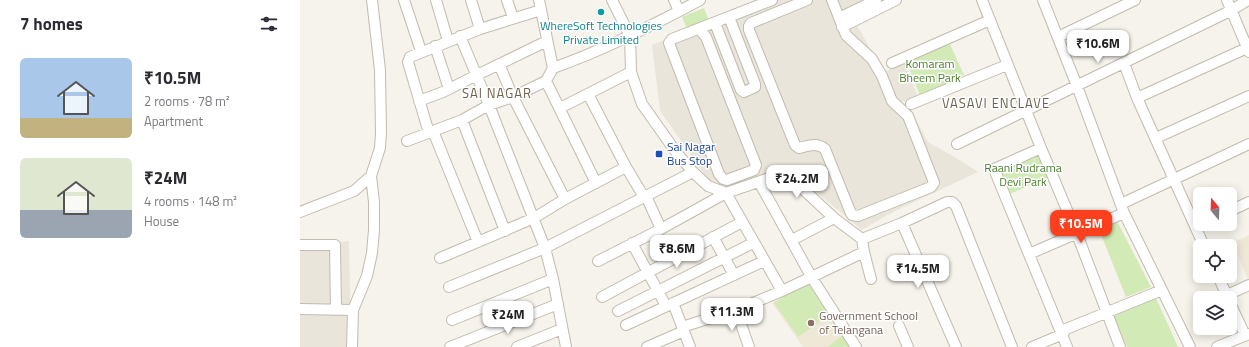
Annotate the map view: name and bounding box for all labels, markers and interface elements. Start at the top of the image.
marker: WhereSoft Technologies Private Limited [596,7,606,17]
text: 7 homes [20,11,83,37]
icon: filters [258,13,280,35]
place label: WhereSoft Technologies Private Limited [540,16,662,49]
pin: ₹10.6M [1065,30,1131,64]
text: ₹10.6M [1076,33,1120,53]
park label: Komaram Bheem Park [899,54,961,87]
text: ₹10.5M [144,65,201,91]
icon: home [52,74,100,122]
district label: SAI NAGAR [462,83,532,103]
text: 2 rooms · 78 m² [144,91,230,111]
district label: VASAVI ENCLAVE [942,93,1050,113]
text: Apartment [144,111,203,131]
place label: Sai Nagar Bus Stop [667,137,715,170]
marker: Sai Nagar Bus Stop [654,149,664,159]
park label: Raani Rudrama Devi Park [984,158,1062,191]
text: ₹24M [144,165,187,191]
pin: ₹24.2M [764,165,830,199]
text: ₹24.2M [775,168,819,188]
icon: home [52,174,100,222]
north arrow [1193,187,1237,231]
map controls [1193,187,1237,335]
text: 4 rooms · 148 m² [144,191,237,211]
pin: ₹10.5M [1048,210,1114,244]
text: House [144,211,179,231]
text: ₹10.5M [1059,213,1103,233]
pin: ₹8.6M [649,235,705,269]
text: ₹8.6M [659,238,695,258]
button: locate [1193,239,1237,283]
pin: ₹14.5M [885,255,951,289]
text: ₹14.5M [896,258,940,278]
button: layers [1193,291,1237,335]
pin: ₹11.3M [699,298,765,332]
pin: ₹24M [484,301,532,335]
text: ₹11.3M [710,301,754,321]
text: ₹24M [491,304,525,324]
place label: Government School of Telangana [819,306,918,339]
marker: Government School of Telangana [806,318,816,328]

